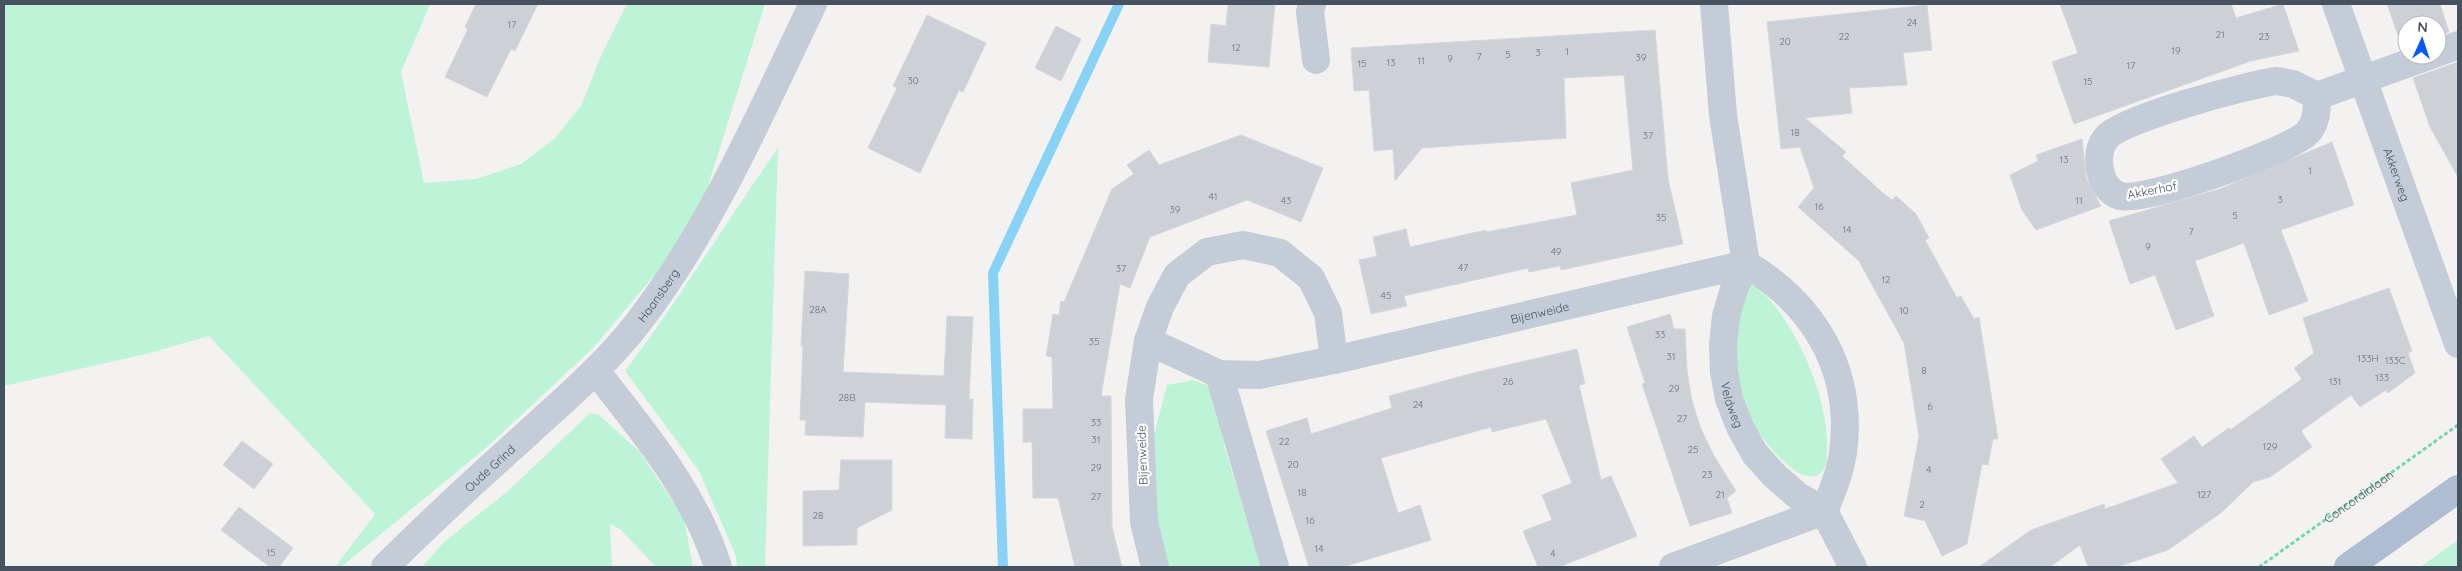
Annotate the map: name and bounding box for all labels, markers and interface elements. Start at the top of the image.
north arrow [2397,15,2447,65]
house number: 24 [1907,16,1917,29]
house number: 17 [508,18,516,31]
text: N [2417,18,2428,36]
house number: 21 [2215,28,2225,41]
house number: 22 [1838,30,1850,43]
house number: 23 [2259,30,2269,43]
house number: 20 [1779,35,1791,48]
house number: 12 [1231,41,1241,54]
house number: 19 [2171,44,2181,57]
house number: 1 [1565,45,1569,58]
house number: 3 [1535,46,1541,59]
house number: 5 [1505,48,1511,61]
house number: 7 [1476,50,1482,63]
house number: 39 [1636,51,1647,64]
house number: 9 [1447,52,1453,65]
house number: 11 [1417,54,1425,67]
house number: 13 [1387,56,1395,69]
house number: 15 [1357,57,1367,70]
house number: 17 [2127,59,2135,72]
house number: 30 [907,74,919,87]
house number: 15 [2083,75,2093,88]
house number: 18 [1790,126,1800,139]
house number: 37 [1643,129,1653,142]
street label: Akkerweg [2381,146,2414,203]
house number: 13 [2060,153,2068,166]
house number: 1 [2308,164,2312,177]
street label: Akkerhof [2126,178,2179,202]
house number: 41 [1209,190,1217,203]
house number: 3 [2277,193,2283,206]
house number: 43 [1281,194,1291,207]
house number: 11 [2075,194,2083,207]
house number: 16 [1814,200,1824,213]
house number: 39 [1170,203,1181,216]
house number: 5 [2232,209,2238,222]
house number: 35 [1656,211,1666,224]
house number: 14 [1843,223,1851,236]
house number: 7 [2188,225,2194,238]
house number: 9 [2145,240,2151,253]
house number: 49 [1551,245,1562,258]
house number: 47 [1458,261,1468,274]
house number: 37 [1116,262,1126,275]
street label: Haansberg [634,265,682,325]
house number: 12 [1881,273,1891,286]
house number: 45 [1381,289,1391,302]
street label: Bijenweide [1509,298,1571,326]
house number: 28A [809,303,827,316]
house number: 10 [1899,304,1909,317]
house number: 33 [1655,328,1665,341]
house number: 35 [1089,335,1099,348]
house number: 31 [1667,350,1675,363]
house number: 133H [2357,352,2379,365]
house number: 133C [2385,354,2406,367]
house number: 8 [1921,364,1927,377]
house number: 133 [2375,371,2389,384]
house number: 26 [1503,375,1514,388]
house number: 131 [2329,375,2341,388]
street label: Veldweg [1718,380,1747,430]
house number: 29 [1668,382,1680,395]
house number: 28B [838,391,856,404]
house number: 24 [1413,398,1423,411]
house number: 6 [1927,400,1933,413]
house number: 27 [1677,412,1687,425]
house number: 33 [1091,416,1101,429]
street label: Bijenweide [1133,425,1151,485]
house number: 31 [1092,433,1100,446]
house number: 22 [1278,435,1290,448]
house number: 129 [2263,440,2278,453]
street label: Oude Grind [461,441,518,495]
house number: 25 [1688,443,1699,456]
house number: 20 [1287,458,1299,471]
house number: 29 [1090,461,1102,474]
house number: 4 [1926,463,1932,476]
street label: Concordialaan [2321,466,2396,526]
house number: 23 [1702,468,1712,481]
house number: 18 [1297,486,1307,499]
house number: 21 [1715,488,1725,501]
house number: 127 [2197,488,2211,501]
house number: 27 [1091,490,1101,503]
house number: 2 [1919,498,1925,511]
house number: 28 [813,509,823,522]
house number: 16 [1305,514,1315,527]
house number: 14 [1315,542,1323,555]
house number: 15 [266,546,276,559]
house number: 4 [1550,547,1556,560]

